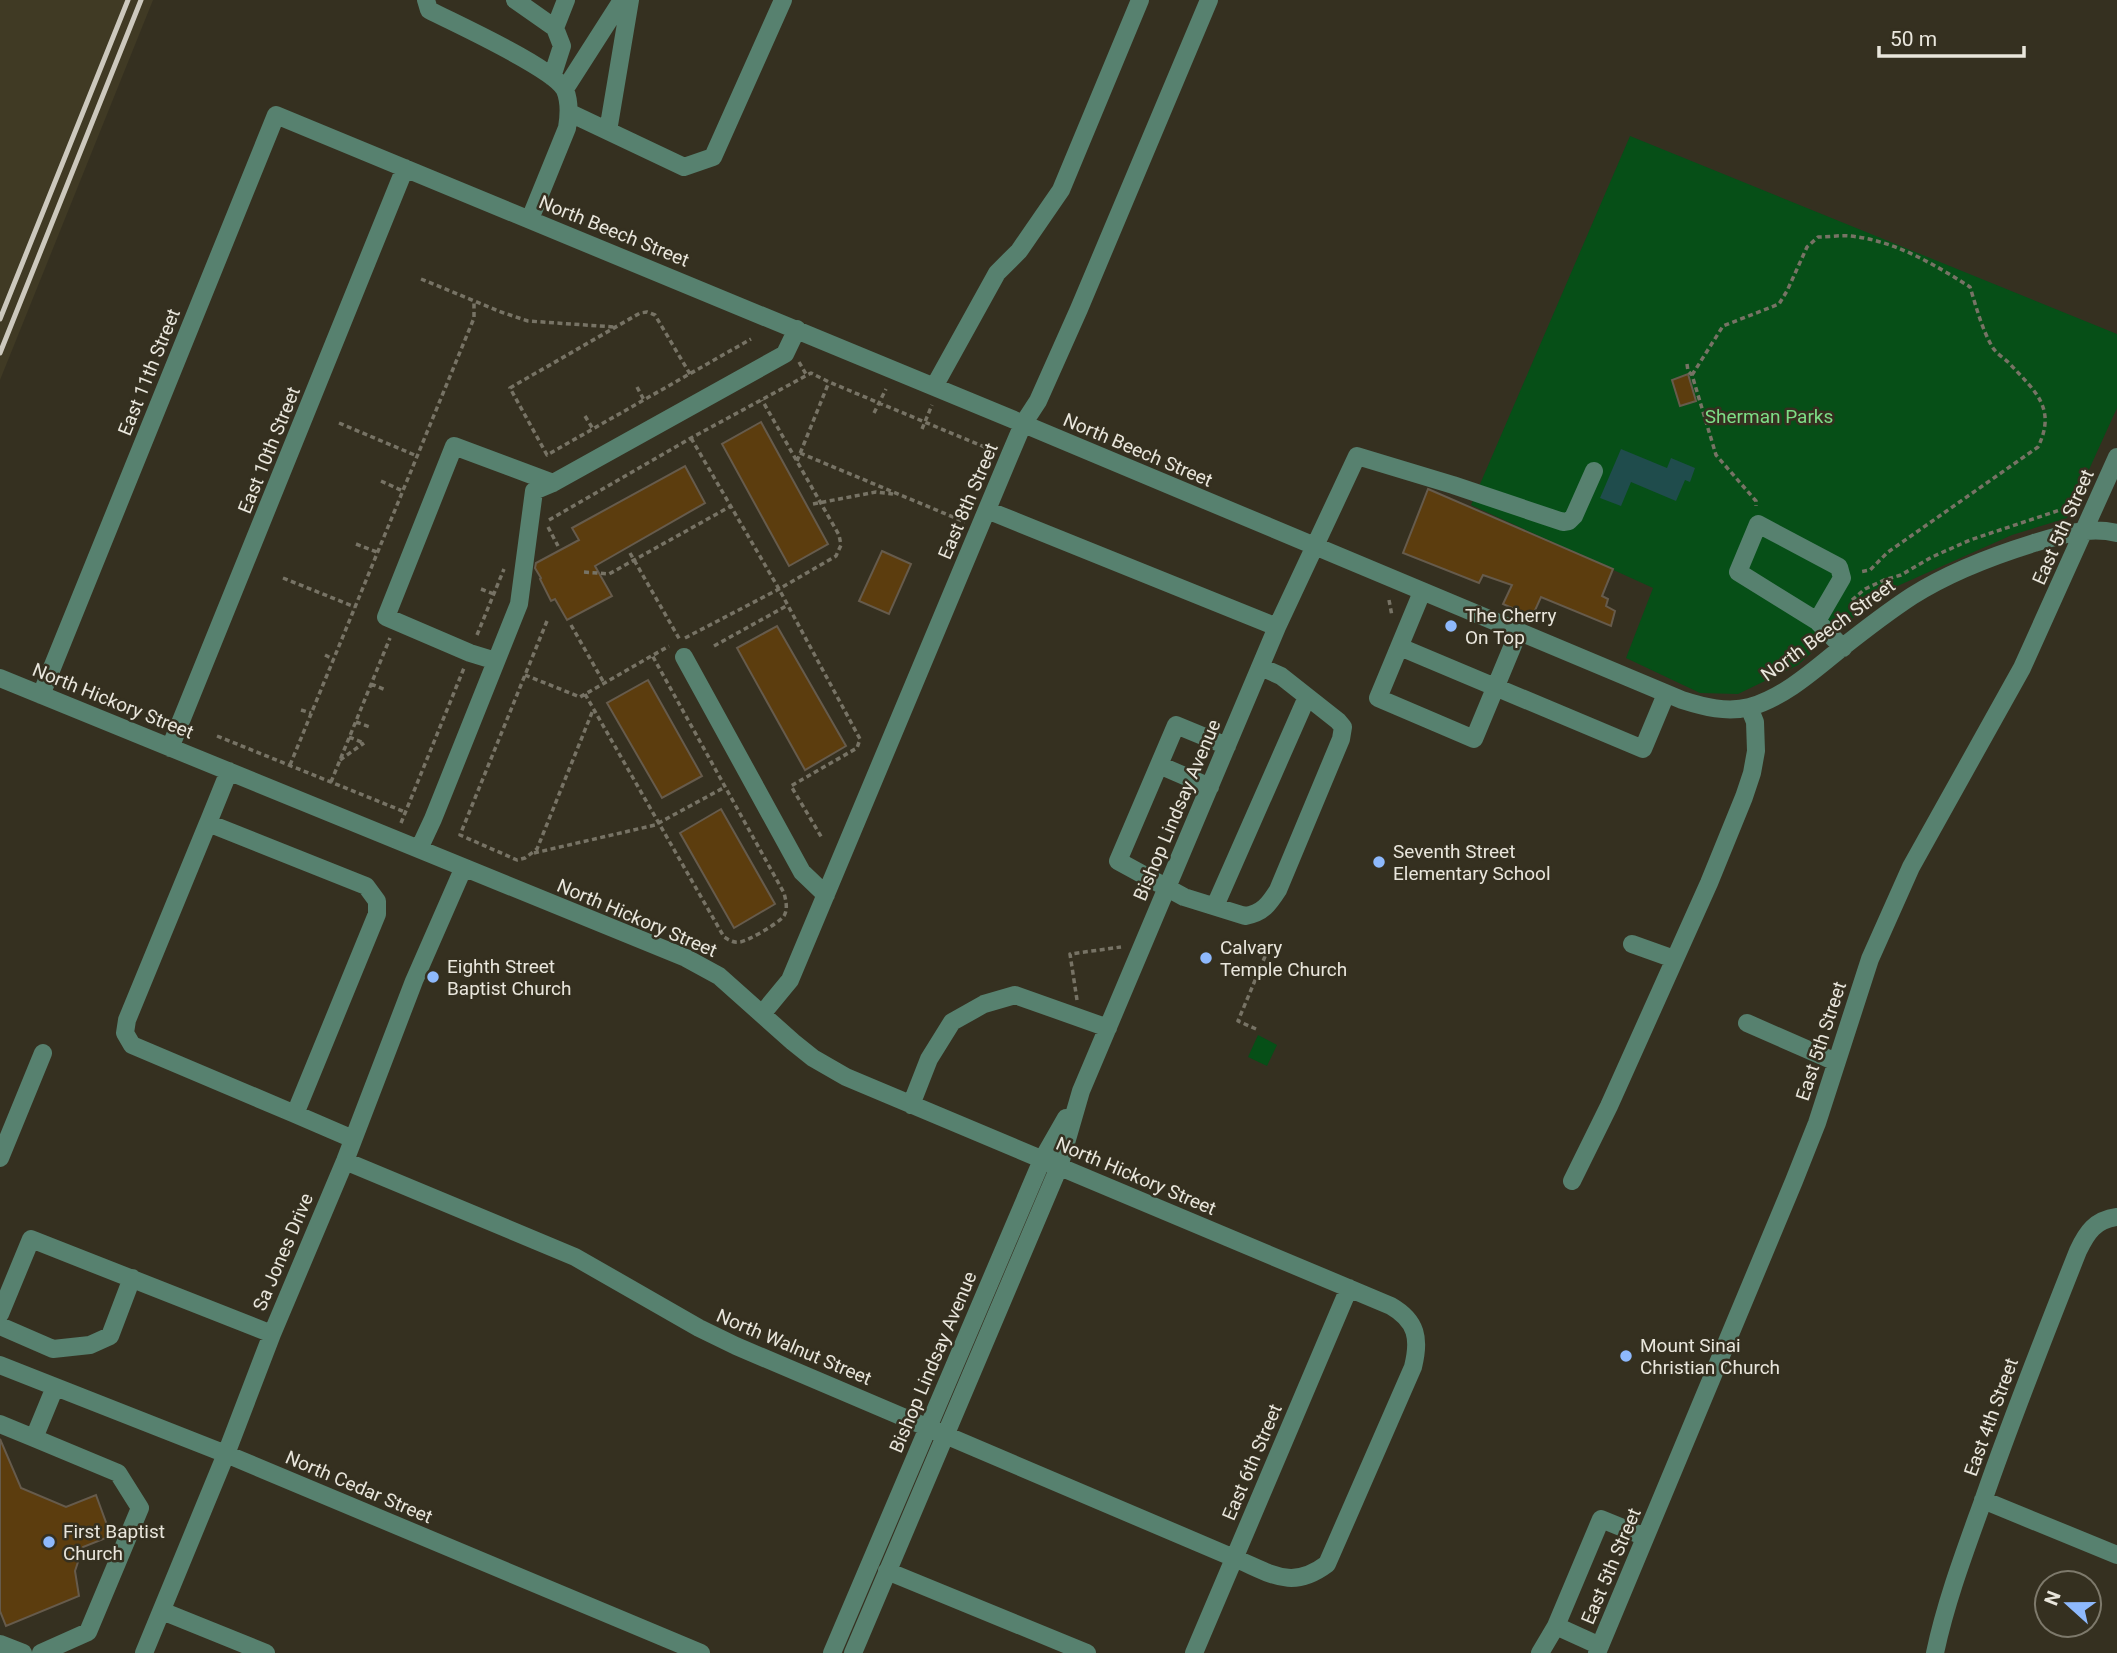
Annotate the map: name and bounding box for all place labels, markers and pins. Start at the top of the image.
place label: The Cherry On Top [1465,604,1557,649]
marker: The Cherry On Top [1443,618,1459,634]
place label: Seventh Street Elementary School [1393,840,1551,885]
marker: Seventh Street Elementary School [1371,854,1387,870]
place label: Calvary Temple Church [1220,936,1347,981]
marker: Calvary Temple Church [1198,950,1214,966]
place label: Eighth Street Baptist Church [447,955,571,1000]
marker: Eighth Street Baptist Church [425,969,441,985]
place label: Mount Sinai Christian Church [1640,1334,1780,1379]
marker: Mount Sinai Christian Church [1618,1348,1634,1364]
place label: First Baptist Church [63,1520,165,1565]
marker: First Baptist Church [41,1534,57,1550]

